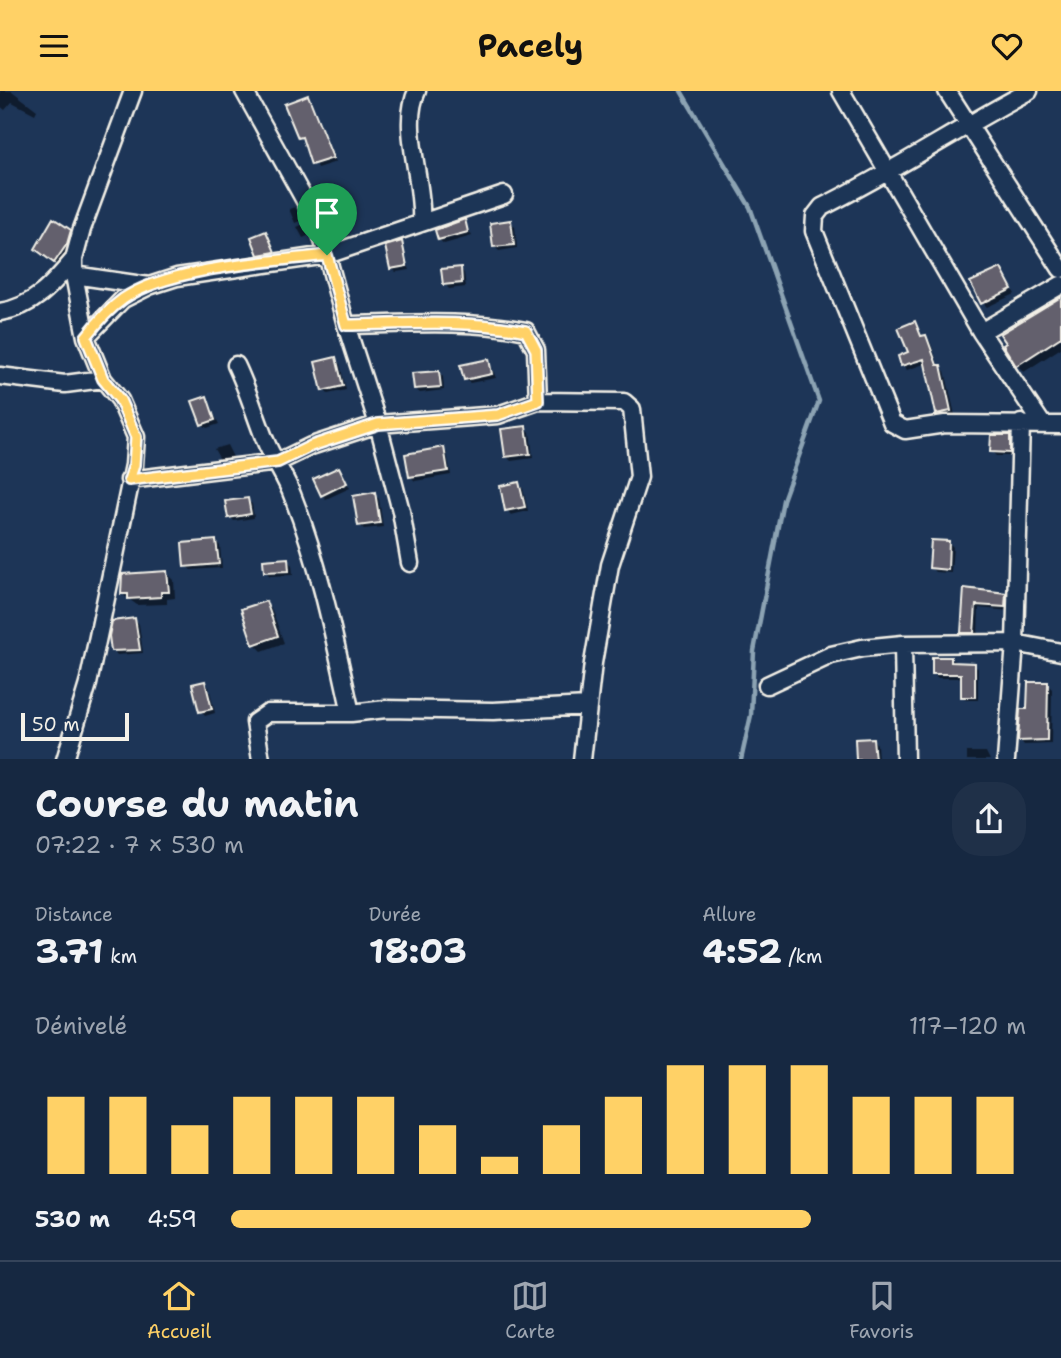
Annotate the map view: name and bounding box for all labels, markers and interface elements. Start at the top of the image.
text: Pacely [478,24,583,67]
icon: menu [35,27,73,65]
icon: heart [988,27,1026,65]
pin [297,183,357,255]
icon: arrive [308,194,346,232]
scale bar [21,711,130,742]
text: 50 m [32,712,80,737]
text: Course du matin [35,778,359,829]
button: share [952,782,1026,856]
text: 07:22 · 7 × 530 m [35,830,244,860]
text: Distance [35,902,113,927]
text: Durée [369,902,421,927]
text: Allure [702,902,757,927]
text: 3.71 [35,927,104,974]
text: 18:03 [369,927,467,974]
text: 4:52 [702,927,782,974]
text: km [104,944,137,969]
text: /km [782,944,822,969]
text: Dénivelé [35,1011,127,1041]
text: 117–120 m [909,1011,1026,1041]
text: 530 m [35,1204,110,1234]
text: 4:59 [147,1204,197,1234]
tab: Accueil [147,1277,211,1344]
tab: Carte [505,1277,555,1344]
tab: Favoris [849,1277,914,1344]

